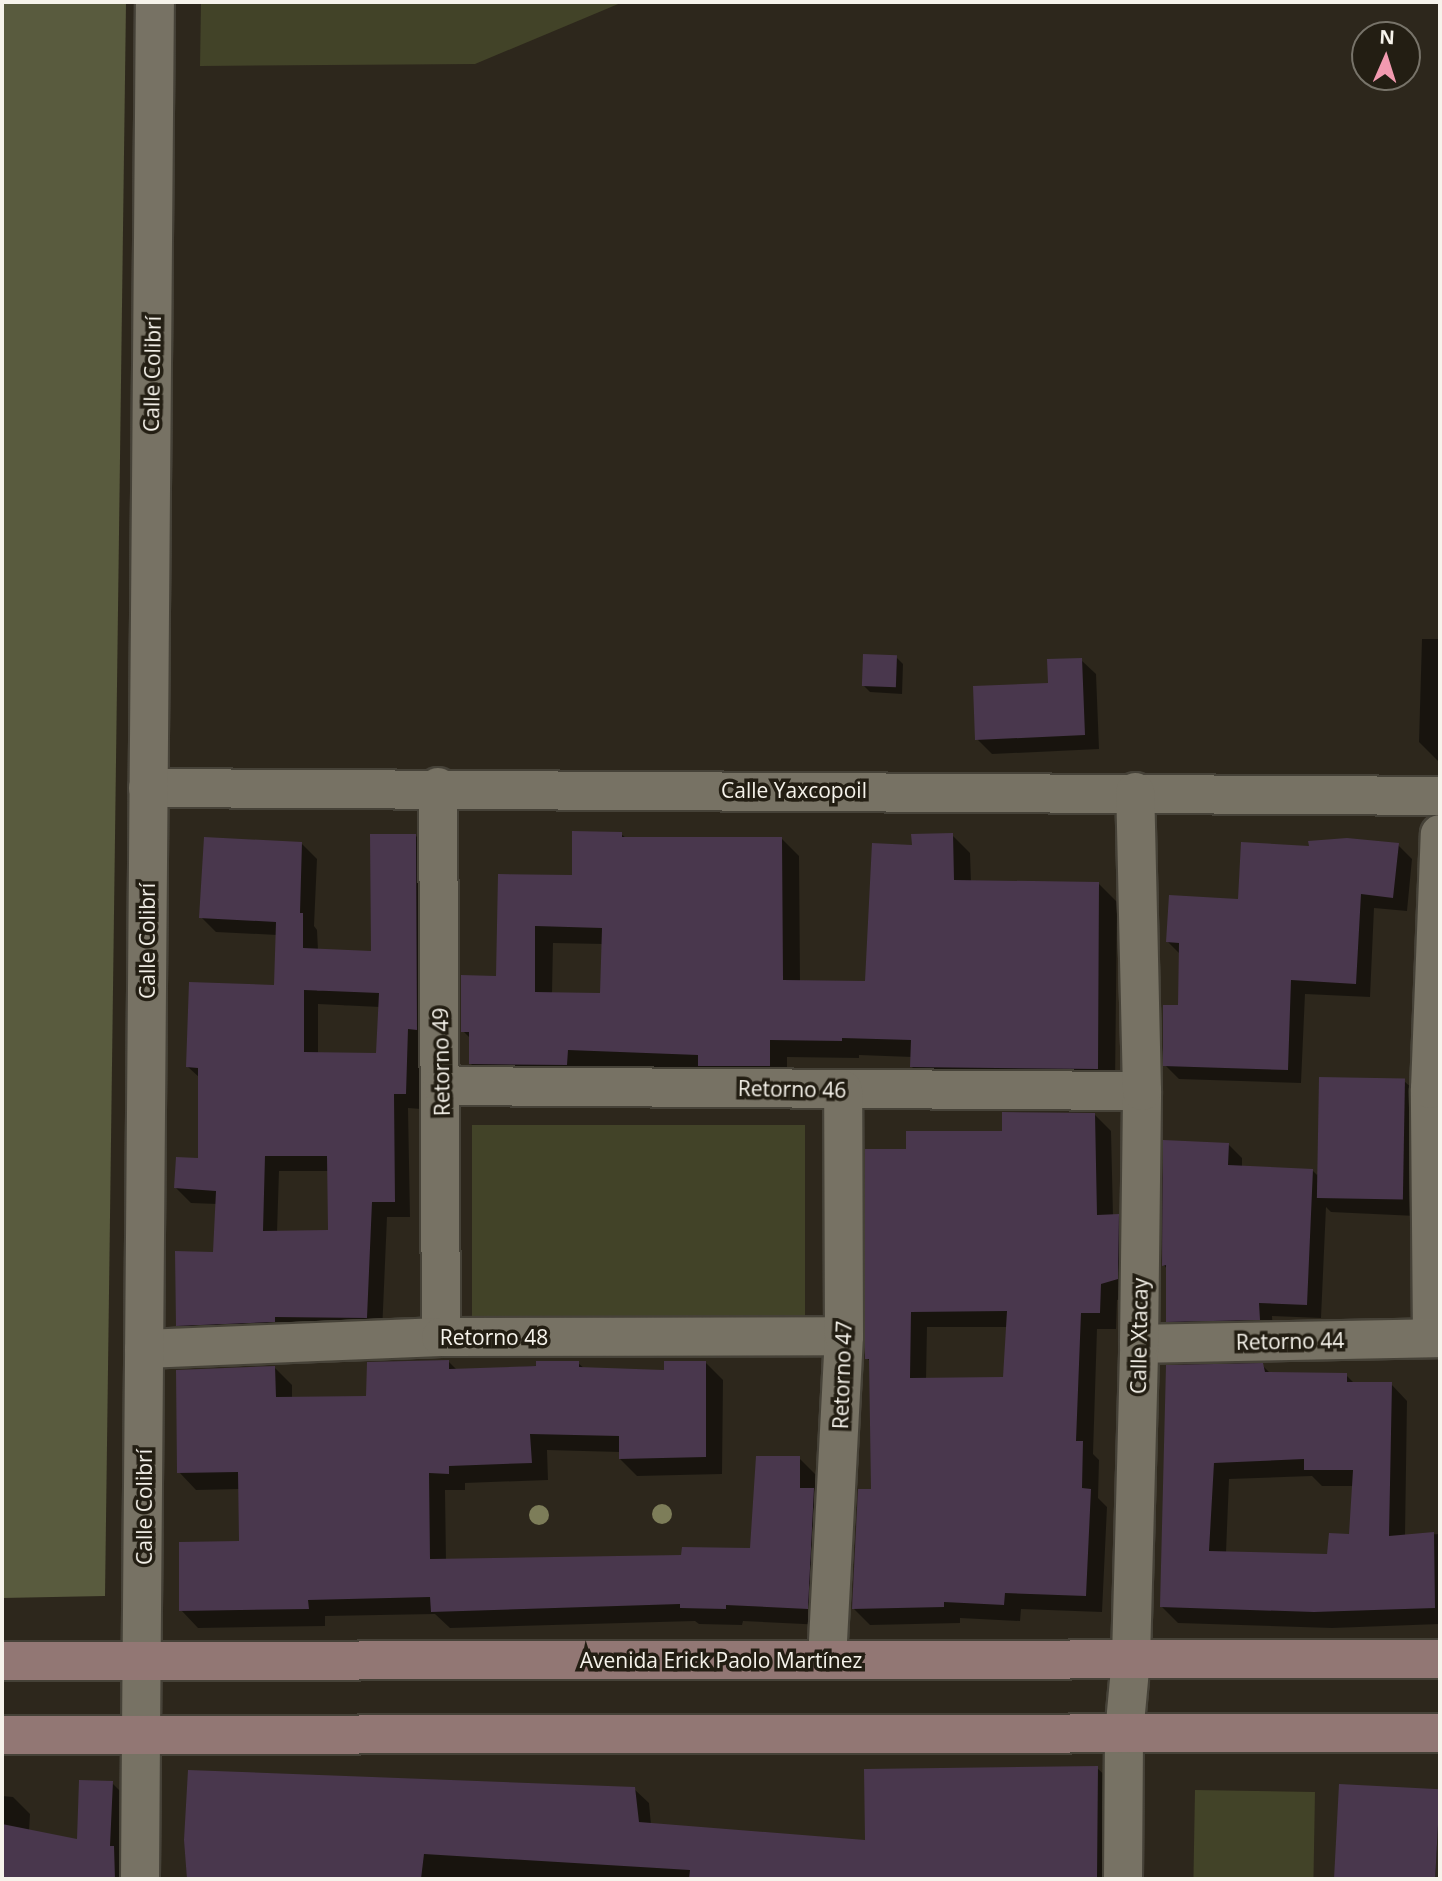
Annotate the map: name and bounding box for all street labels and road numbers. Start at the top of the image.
street label: Calle Colibrí [138,316,166,432]
street label: Calle Yaxcopoil [721,777,867,803]
street label: Calle Colibrí [134,883,160,999]
street label: Retorno 49 [427,1008,455,1116]
street label: Retorno 46 [738,1075,846,1103]
street label: Calle Xtacay [1125,1278,1153,1394]
street label: Retorno 47 [828,1320,856,1430]
street label: Retorno 48 [440,1324,548,1350]
street label: Retorno 44 [1236,1327,1344,1355]
street label: Calle Colibrí [131,1449,157,1565]
street label: Avenida Erick Paolo Martínez [580,1647,862,1673]

